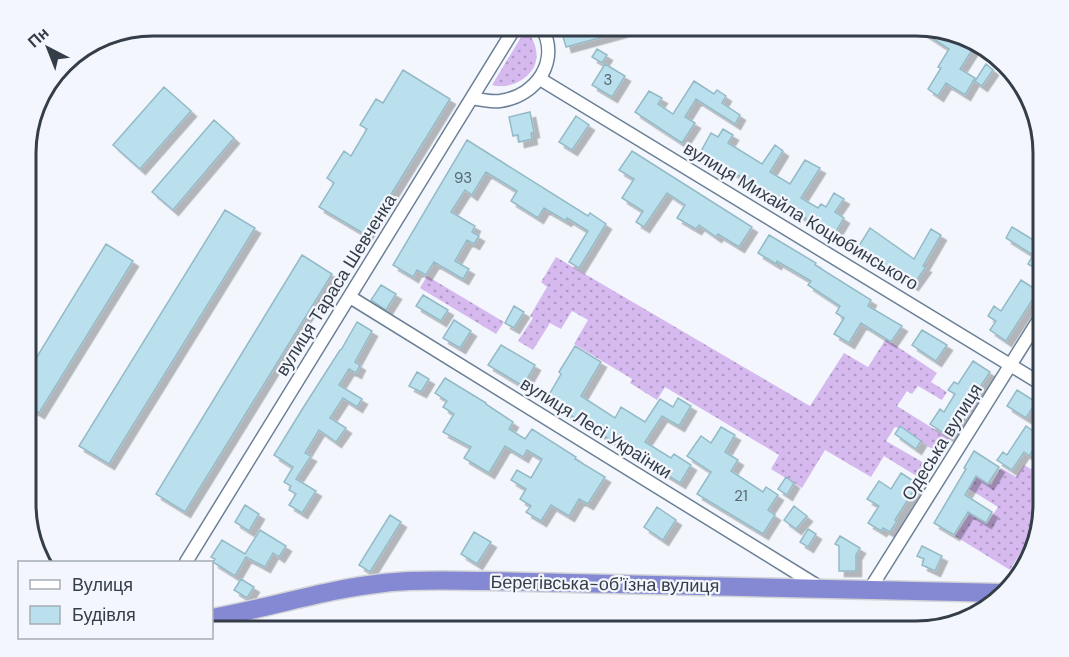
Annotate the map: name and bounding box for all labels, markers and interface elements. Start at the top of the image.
north arrow [18,18,78,78]
text: Пн [23,22,53,52]
house number: 3 [604,70,612,90]
street label: вулиця Михайла Коцюбинського [679,136,923,296]
house number: 93 [454,168,472,188]
street label: вулиця Тараса Шевченка [270,189,402,380]
street label: вулиця Лесі Українки [516,372,676,484]
street label: Одеська вулиця [896,379,988,505]
house number: 21 [734,486,748,506]
legend [18,561,213,639]
street label: Берегівська-обʼїзна вулиця [490,570,720,598]
text: Вулиця [72,573,133,597]
text: Будівля [72,603,136,627]

